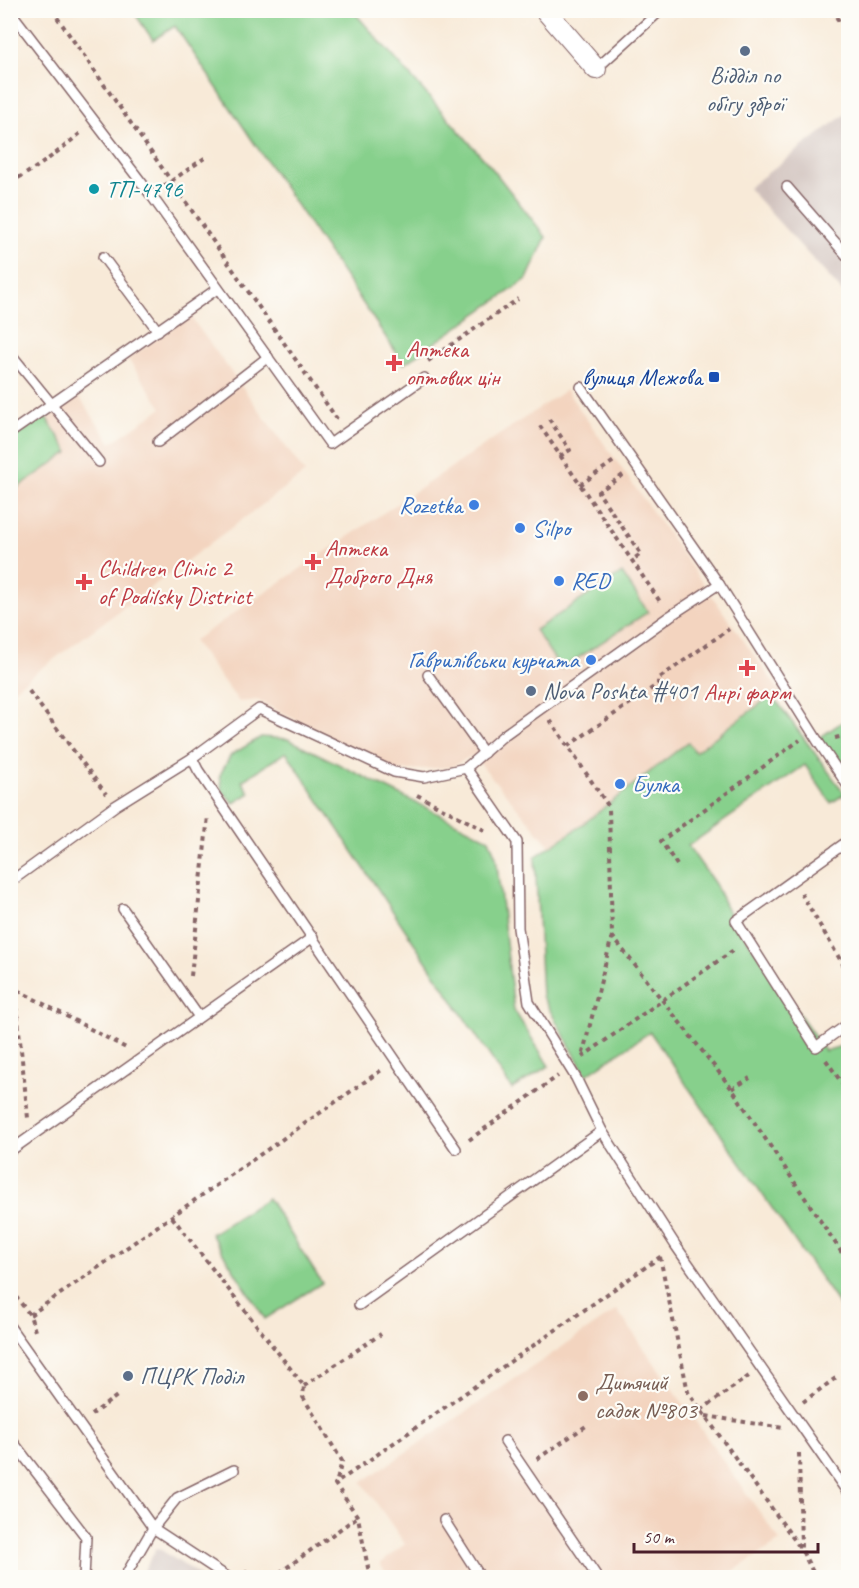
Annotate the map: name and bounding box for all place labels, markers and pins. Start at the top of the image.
marker: Відділ по обігу зброї [738,44,752,58]
place label: Відділ по обігу зброї [706,60,788,118]
place label: ТП-4796 [106,174,184,204]
marker: ТП-4796 [87,182,101,196]
place label: Аптека оптових цін [406,334,502,392]
marker: Аптека оптових цін [387,356,401,370]
place label: вулиця Межова [582,362,704,392]
marker: вулиця Межова [707,370,721,384]
place label: Rozetka [399,490,464,520]
marker: Rozetka [467,498,481,512]
place label: Silpo [532,513,573,543]
marker: Silpo [513,521,527,535]
place label: Аптека Доброго Дня [325,533,434,591]
place label: Children Clinic 2 of Podilsky District [98,553,254,611]
marker: Аптека Доброго Дня [306,555,320,569]
place label: RED [571,566,612,596]
marker: Children Clinic 2 of Podilsky District [75,573,93,591]
marker: RED [552,574,566,588]
place label: Гаврилівськи курчата [408,645,581,675]
marker: Гаврилівськи курчата [584,653,598,667]
marker: Анрі фарм [740,661,754,675]
place label: Nova Poshta #401 [543,676,699,706]
place label: Анрі фарм [704,677,792,707]
marker: Nova Poshta #401 [524,684,538,698]
place label: Булка [632,769,680,799]
marker: Булка [613,777,627,791]
place label: ПЦРК Поділ [140,1361,245,1391]
place label: Дитячий садок №803 [595,1367,699,1425]
marker: ПЦРК Поділ [121,1369,135,1383]
marker: Дитячий садок №803 [576,1389,590,1403]

